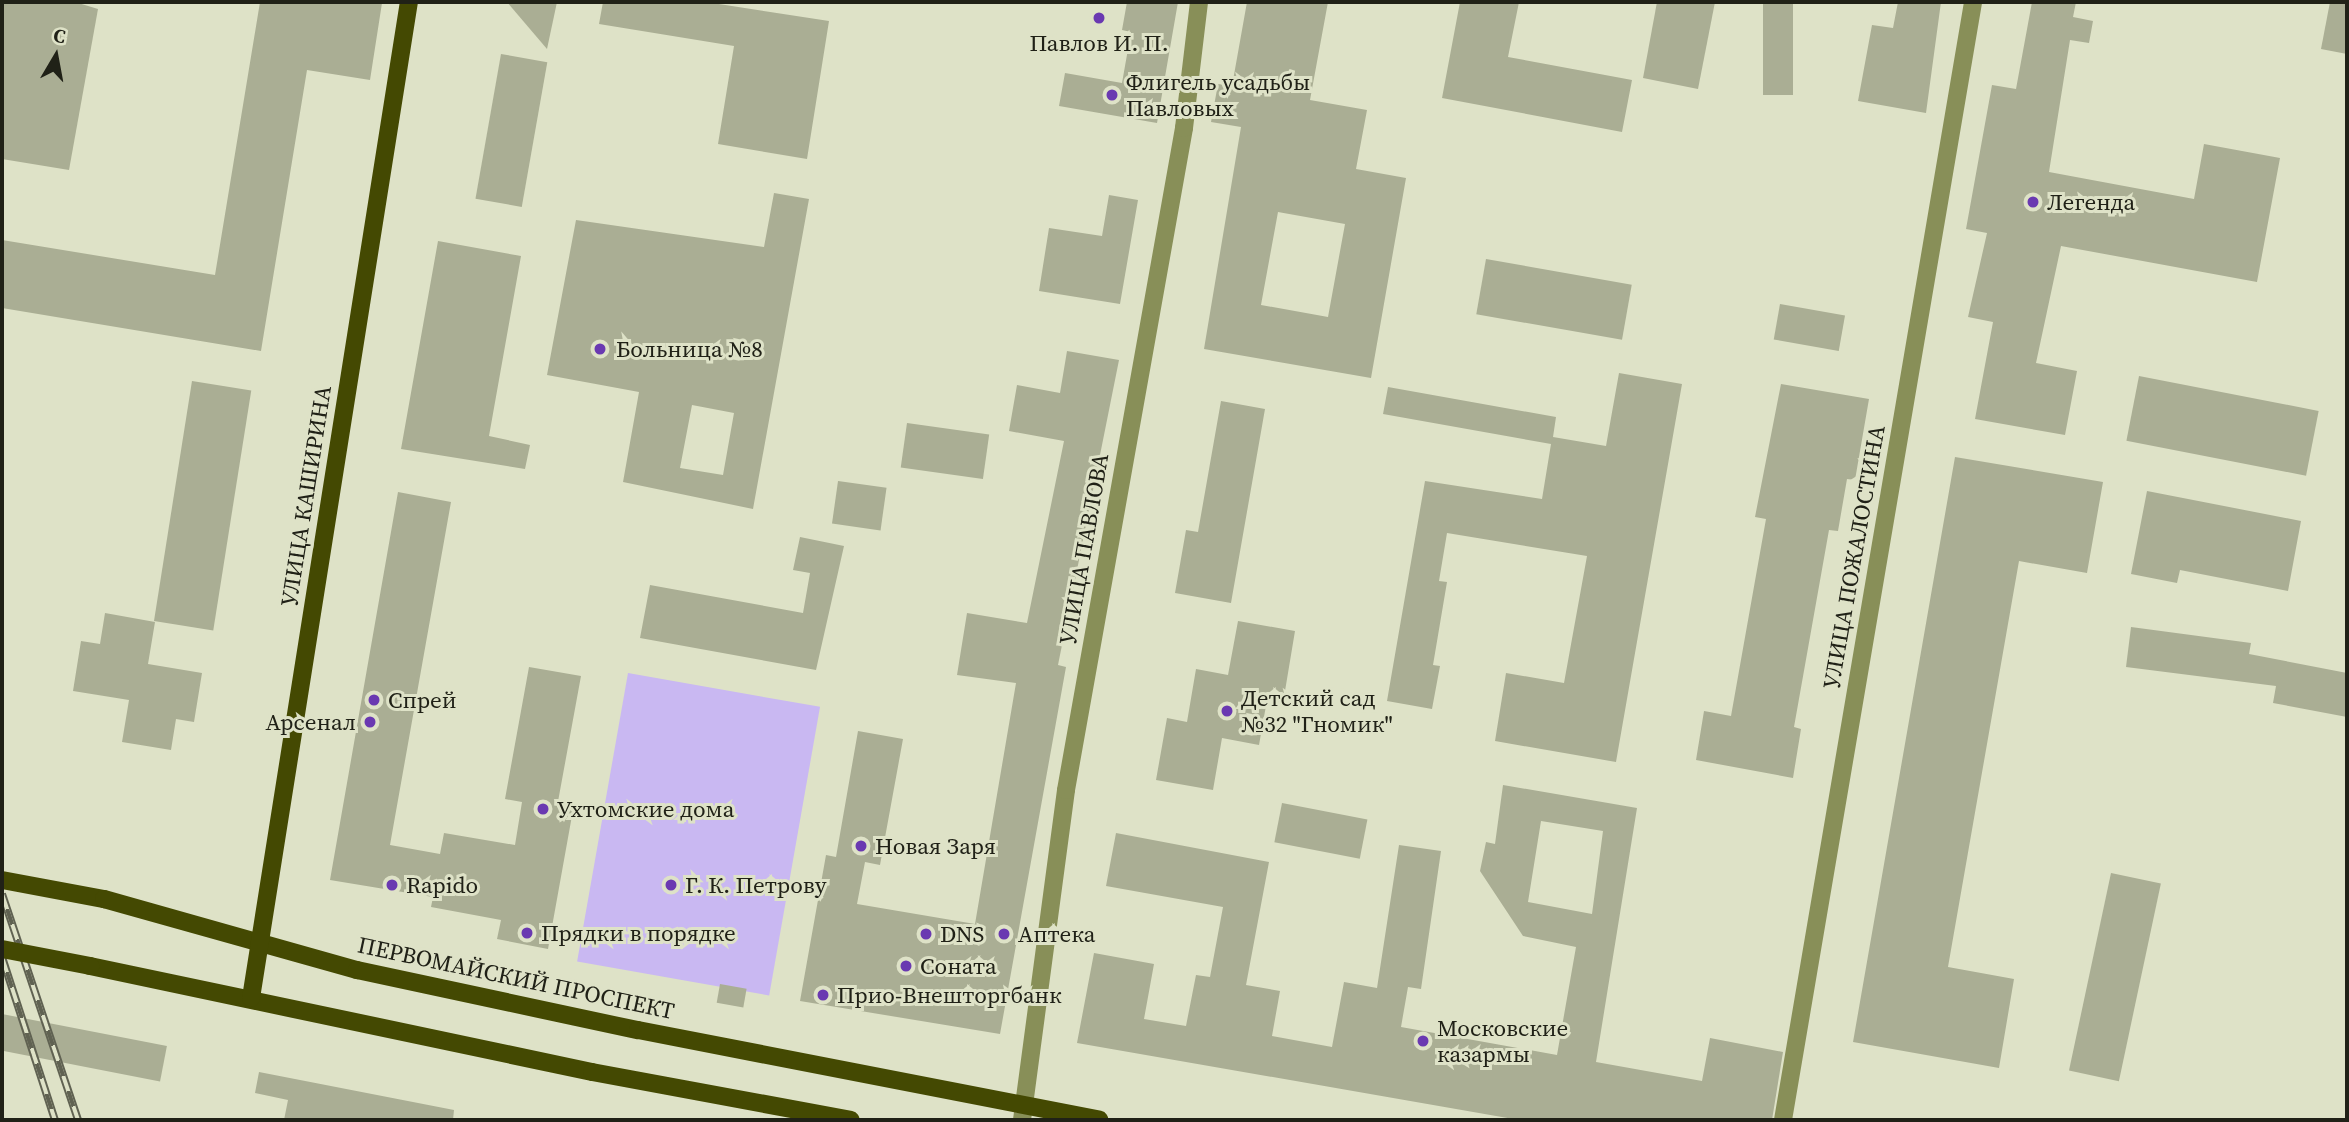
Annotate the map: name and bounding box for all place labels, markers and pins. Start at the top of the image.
marker: Павлов И. П. [1091,10,1107,26]
place label: Павлов И. П. [1029,29,1169,57]
place label: Флигель усадьбы Павловых [1126,68,1310,122]
marker: Флигель усадьбы Павловых [1104,87,1120,103]
place label: Легенда [2047,188,2135,216]
marker: Легенда [2025,194,2041,210]
place label: Больница №8 [616,335,763,363]
marker: Больница №8 [590,339,610,359]
place label: Детский сад №32 "Гномик" [1241,684,1393,738]
place label: Спрей [388,686,457,714]
marker: Спрей [366,692,382,708]
marker: Детский сад №32 "Гномик" [1219,703,1235,719]
place label: Арсенал [266,708,356,736]
marker: Арсенал [362,714,378,730]
place label: Ухтомские дома [557,795,734,823]
marker: Ухтомские дома [535,801,551,817]
place label: Новая Заря [875,832,996,860]
marker: Новая Заря [853,838,869,854]
place label: Rapido [406,871,478,899]
place label: Г. К. Петрову [685,871,827,899]
marker: Rapido [384,877,400,893]
marker: Г. К. Петрову [663,877,679,893]
place label: Прядки в порядке [541,919,736,947]
place label: DNS [940,920,984,948]
place label: Аптека [1018,920,1095,948]
marker: Прядки в порядке [519,925,535,941]
marker: DNS [918,926,934,942]
marker: Аптека [996,926,1012,942]
place label: Соната [920,952,997,980]
marker: Соната [898,958,914,974]
place label: Прио-Внешторгбанк [837,981,1062,1009]
marker: Прио-Внешторгбанк [815,987,831,1003]
place label: Московские казармы [1437,1014,1568,1068]
marker: Московские казармы [1415,1033,1431,1049]

